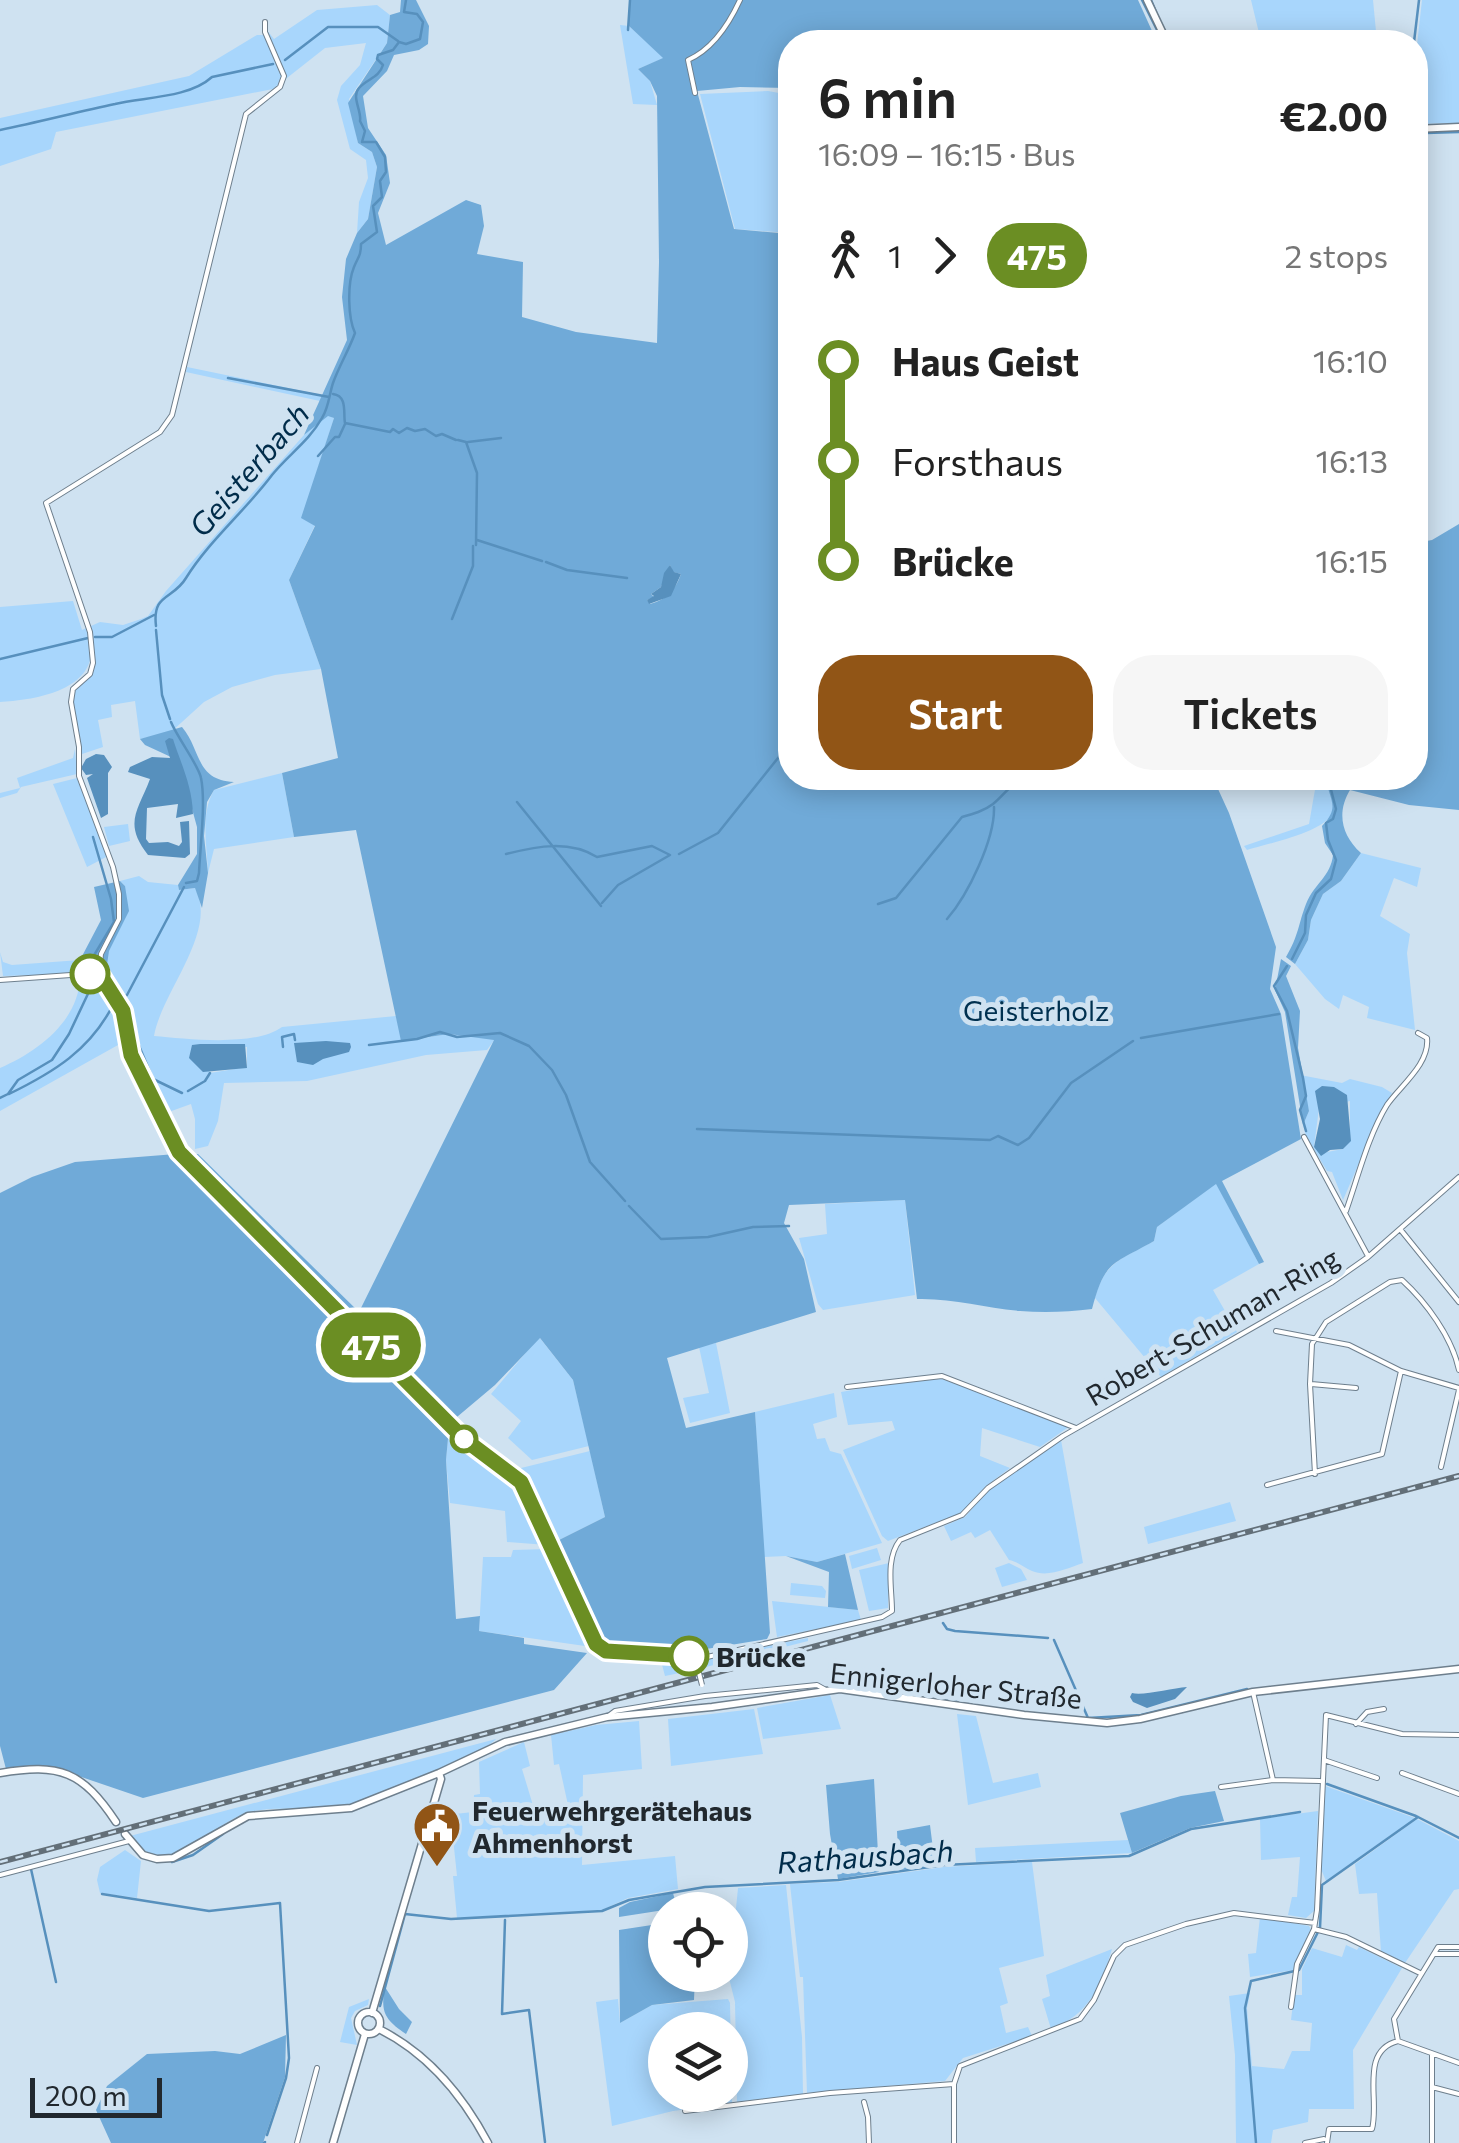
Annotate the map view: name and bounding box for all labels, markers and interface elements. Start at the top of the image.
text: 6 min [818,62,957,129]
text: €2.00 [1280,92,1388,139]
text: 16:09 – 16:15 · Bus [818,133,1076,173]
icon: walk [818,228,873,283]
icon: forward [917,228,972,283]
text: 475 [1007,234,1067,277]
text: 1 [888,235,902,275]
text: 2 stops [1284,235,1388,275]
text: Haus Geist [892,337,1079,384]
text: 16:10 [1313,340,1388,380]
water label: Geisterbach [180,395,316,543]
text: Forsthaus [892,437,1063,484]
text: 16:13 [1315,440,1388,480]
text: Brücke [892,537,1014,584]
text: 16:15 [1315,540,1388,580]
button: Start [818,655,1093,770]
button: Tickets [1113,655,1388,770]
unlabelled marker [71,955,109,993]
park label: Geisterholz [963,993,1109,1027]
street label: Robert-Schuman-Ring [1079,1240,1345,1412]
line badge: 475 [314,1312,428,1378]
text: 475 [341,1324,401,1367]
unlabelled marker [451,1426,477,1452]
marker: Brücke [670,1637,708,1675]
place label: Brücke [716,1639,806,1673]
street label: Ennigerloher Straße [828,1655,1084,1715]
place label: Feuerwehrgerätehaus Ahmenhorst [472,1793,752,1859]
public building icon: Feuerwehrgerätehaus Ahmenhorst [411,1800,463,1868]
water label: Rathausbach [776,1830,954,1880]
map controls [648,1892,748,2112]
button: locate [648,1892,748,1992]
button: layers [648,2012,748,2112]
scale bar [30,2073,162,2118]
text: 200 m [45,2078,127,2112]

